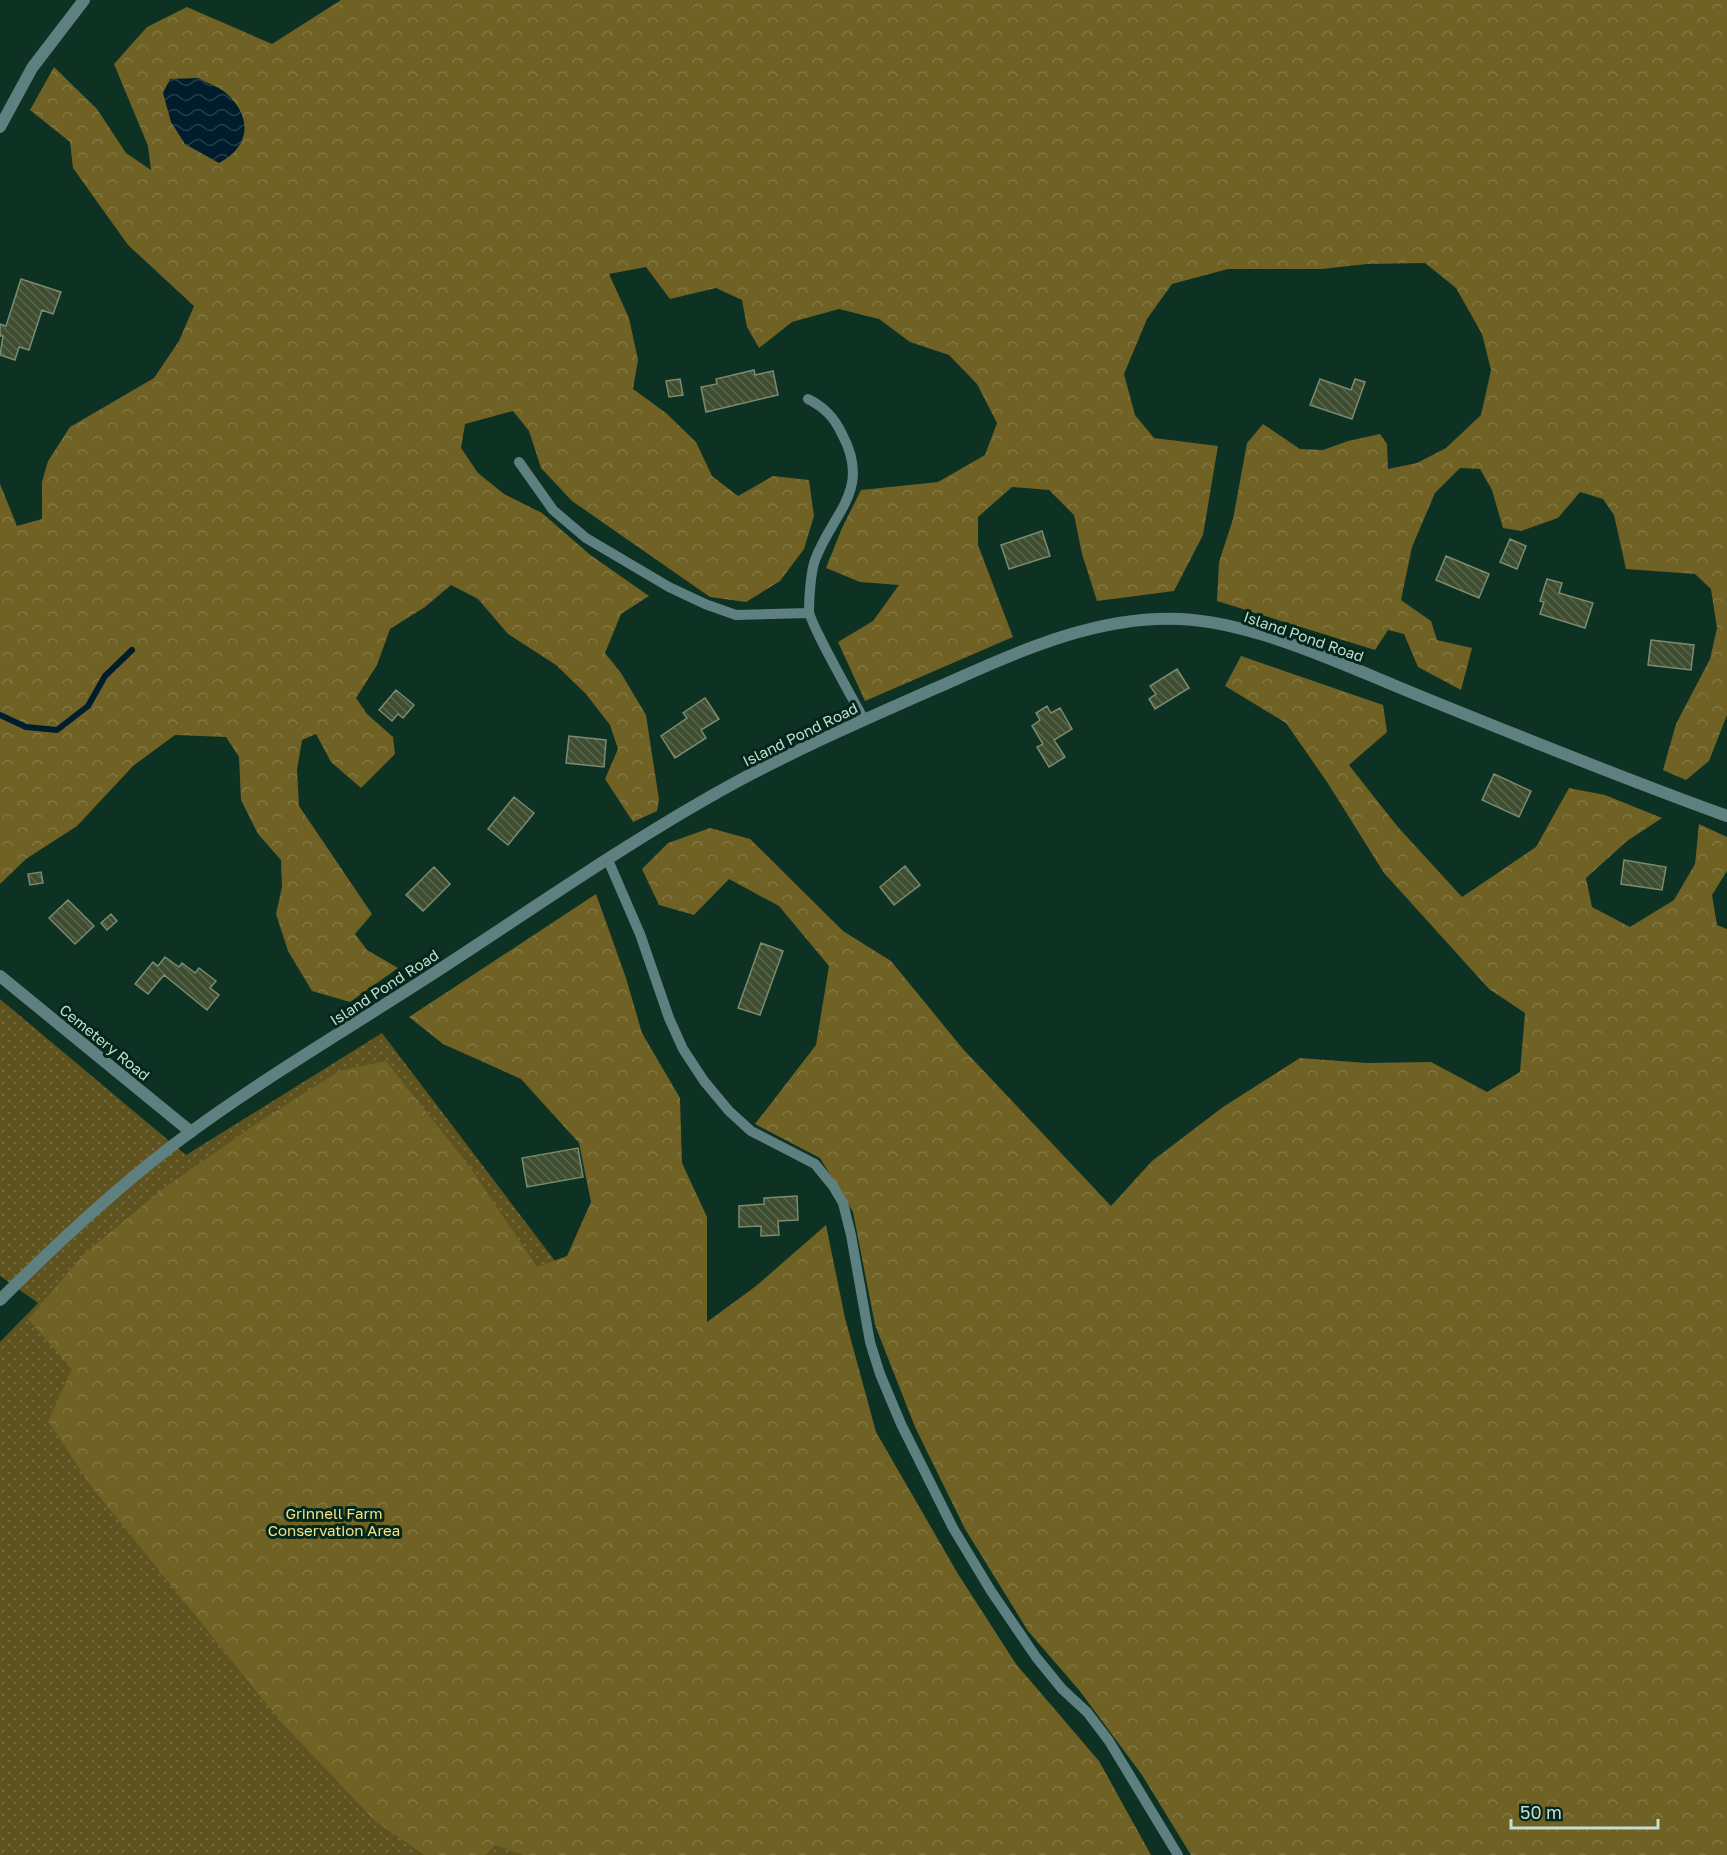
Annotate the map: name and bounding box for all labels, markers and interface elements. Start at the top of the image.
street label: Island Pond Road [1242,607,1366,665]
street label: Island Pond Road [740,698,860,770]
street label: Island Pond Road [326,945,442,1029]
street label: Cemetery Road [56,1000,154,1084]
park label: Grinnell Farm Conservation Area [268,1504,400,1539]
scale bar [1511,1792,1658,1830]
text: 50 m [1520,1801,1562,1823]

